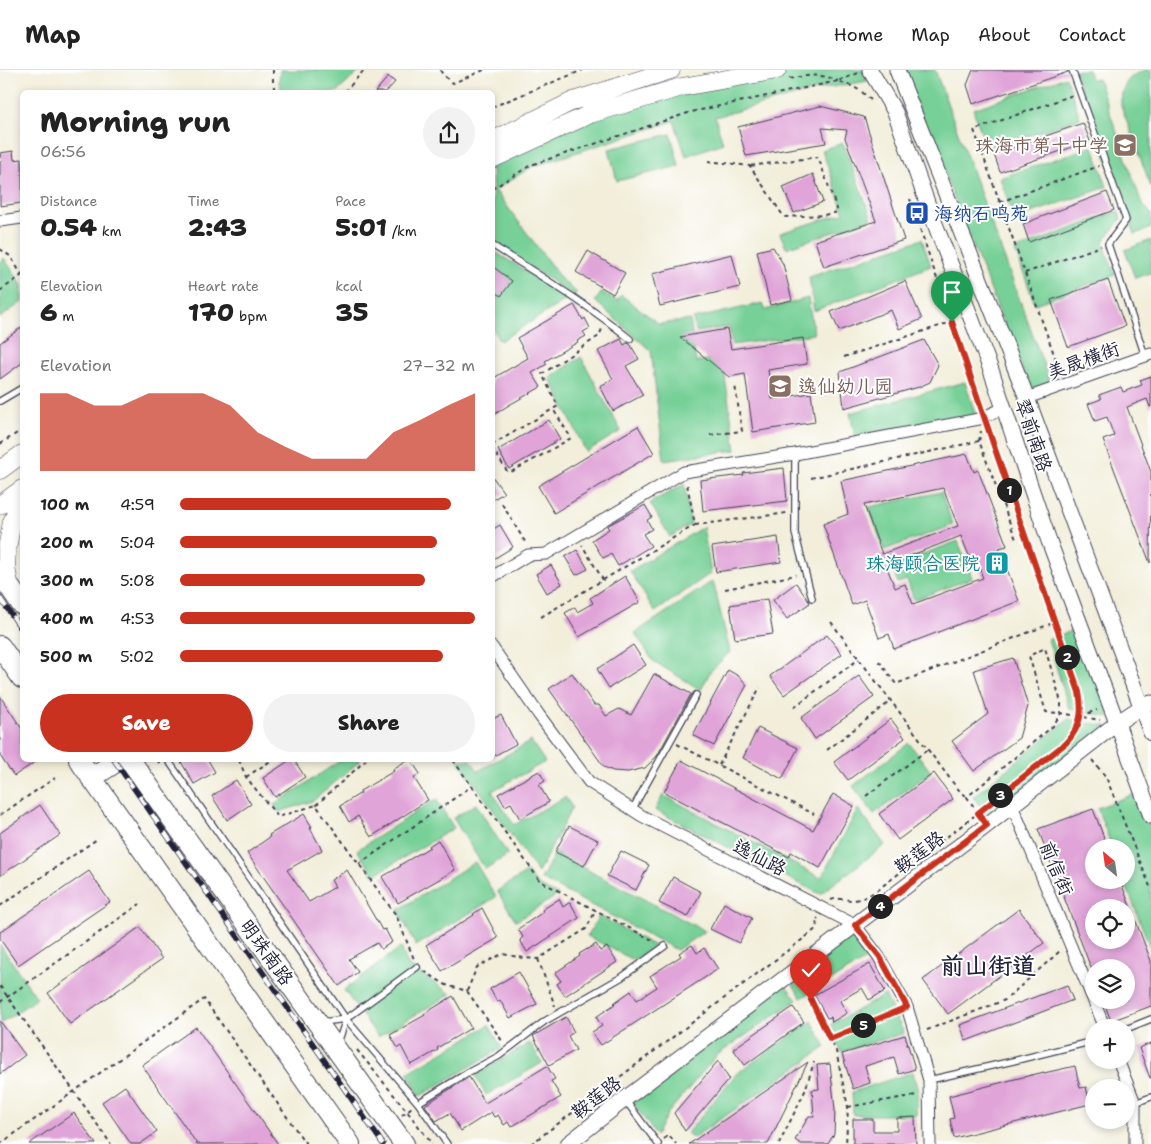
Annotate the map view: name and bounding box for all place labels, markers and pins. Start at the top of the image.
school or university icon: 珠海市第十中学 [1112,132,1138,158]
place label: 珠海市第十中学 [975,133,1108,158]
bus stop icon: 海纳石鸣苑 [904,200,930,226]
place label: 海纳石鸣苑 [934,201,1029,226]
pin [931,271,973,322]
school or university icon: 逸仙幼儿园 [767,373,793,399]
place label: 逸仙幼儿园 [798,374,893,399]
pin: 1 [996,478,1022,502]
building icon: 珠海颐合医院 [984,550,1010,576]
place label: 珠海颐合医院 [866,551,980,576]
pin: 2 [1054,644,1080,670]
pin: 3 [988,782,1012,808]
pin: 4 [868,894,892,918]
pin [790,949,832,1000]
pin: 5 [850,1012,876,1038]

